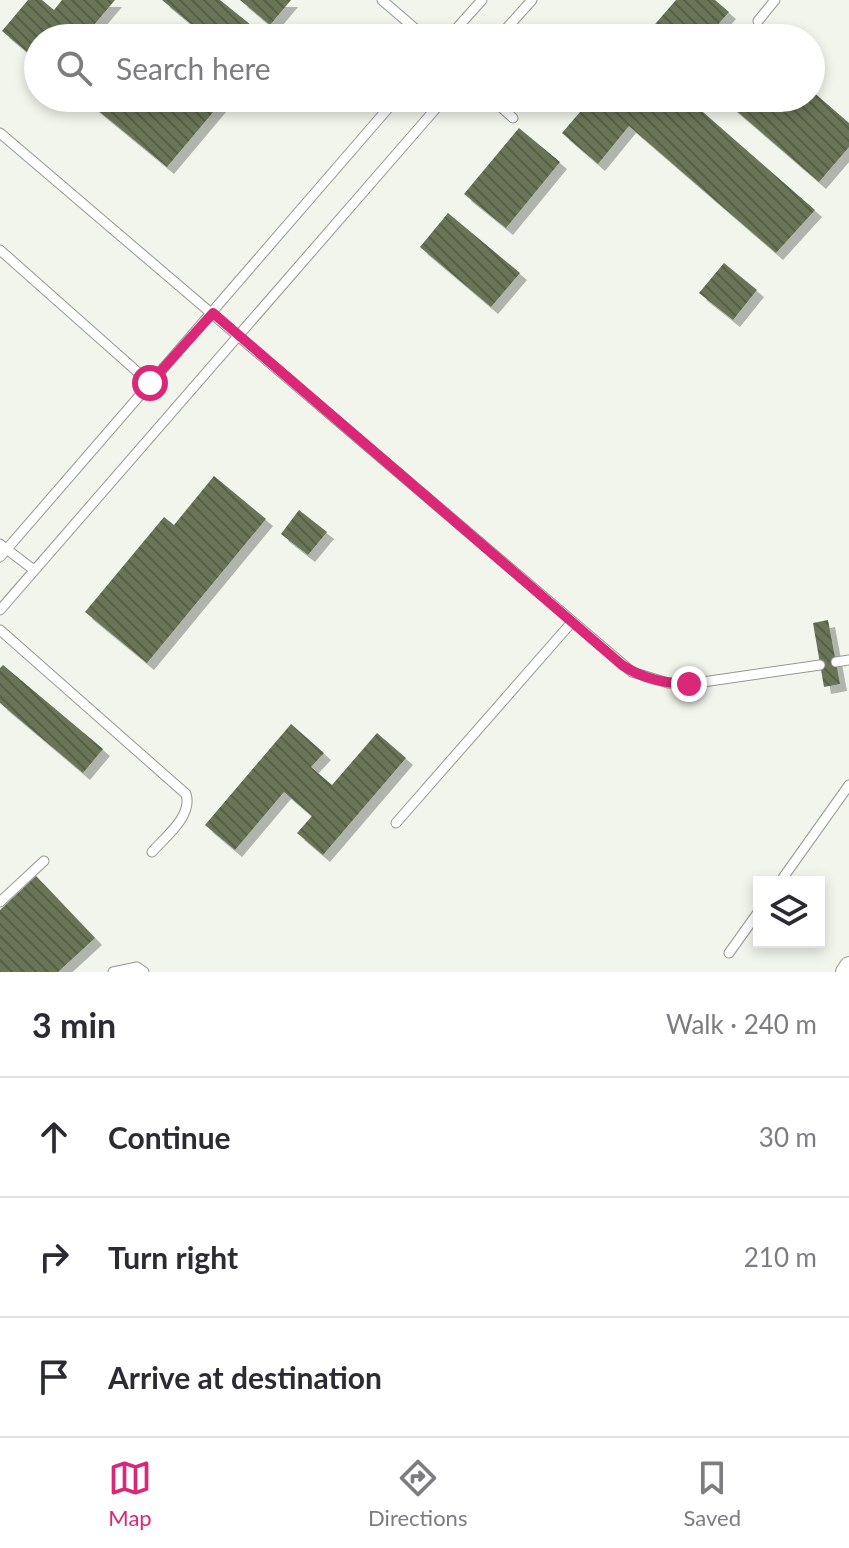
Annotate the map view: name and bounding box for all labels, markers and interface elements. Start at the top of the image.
search box [24,24,825,112]
icon: search [52,46,96,90]
text: Search here [116,50,271,86]
route start [132,365,168,401]
route end [671,666,707,702]
map controls [753,876,825,948]
button: layers [753,876,825,948]
text: 3 min [32,1004,116,1045]
text: Walk · 240 m [666,1008,817,1040]
icon: ahead [32,1115,76,1159]
text: Continue [108,1119,231,1155]
text: 30 m [759,1121,817,1153]
icon: right [32,1235,76,1279]
text: Turn right [108,1239,238,1275]
text: 210 m [744,1241,817,1273]
icon: arrive [32,1355,76,1399]
text: Arrive at destination [108,1359,382,1395]
tab: Map [108,1456,152,1531]
tab: Directions [368,1456,467,1531]
tab: Saved [683,1456,741,1531]

